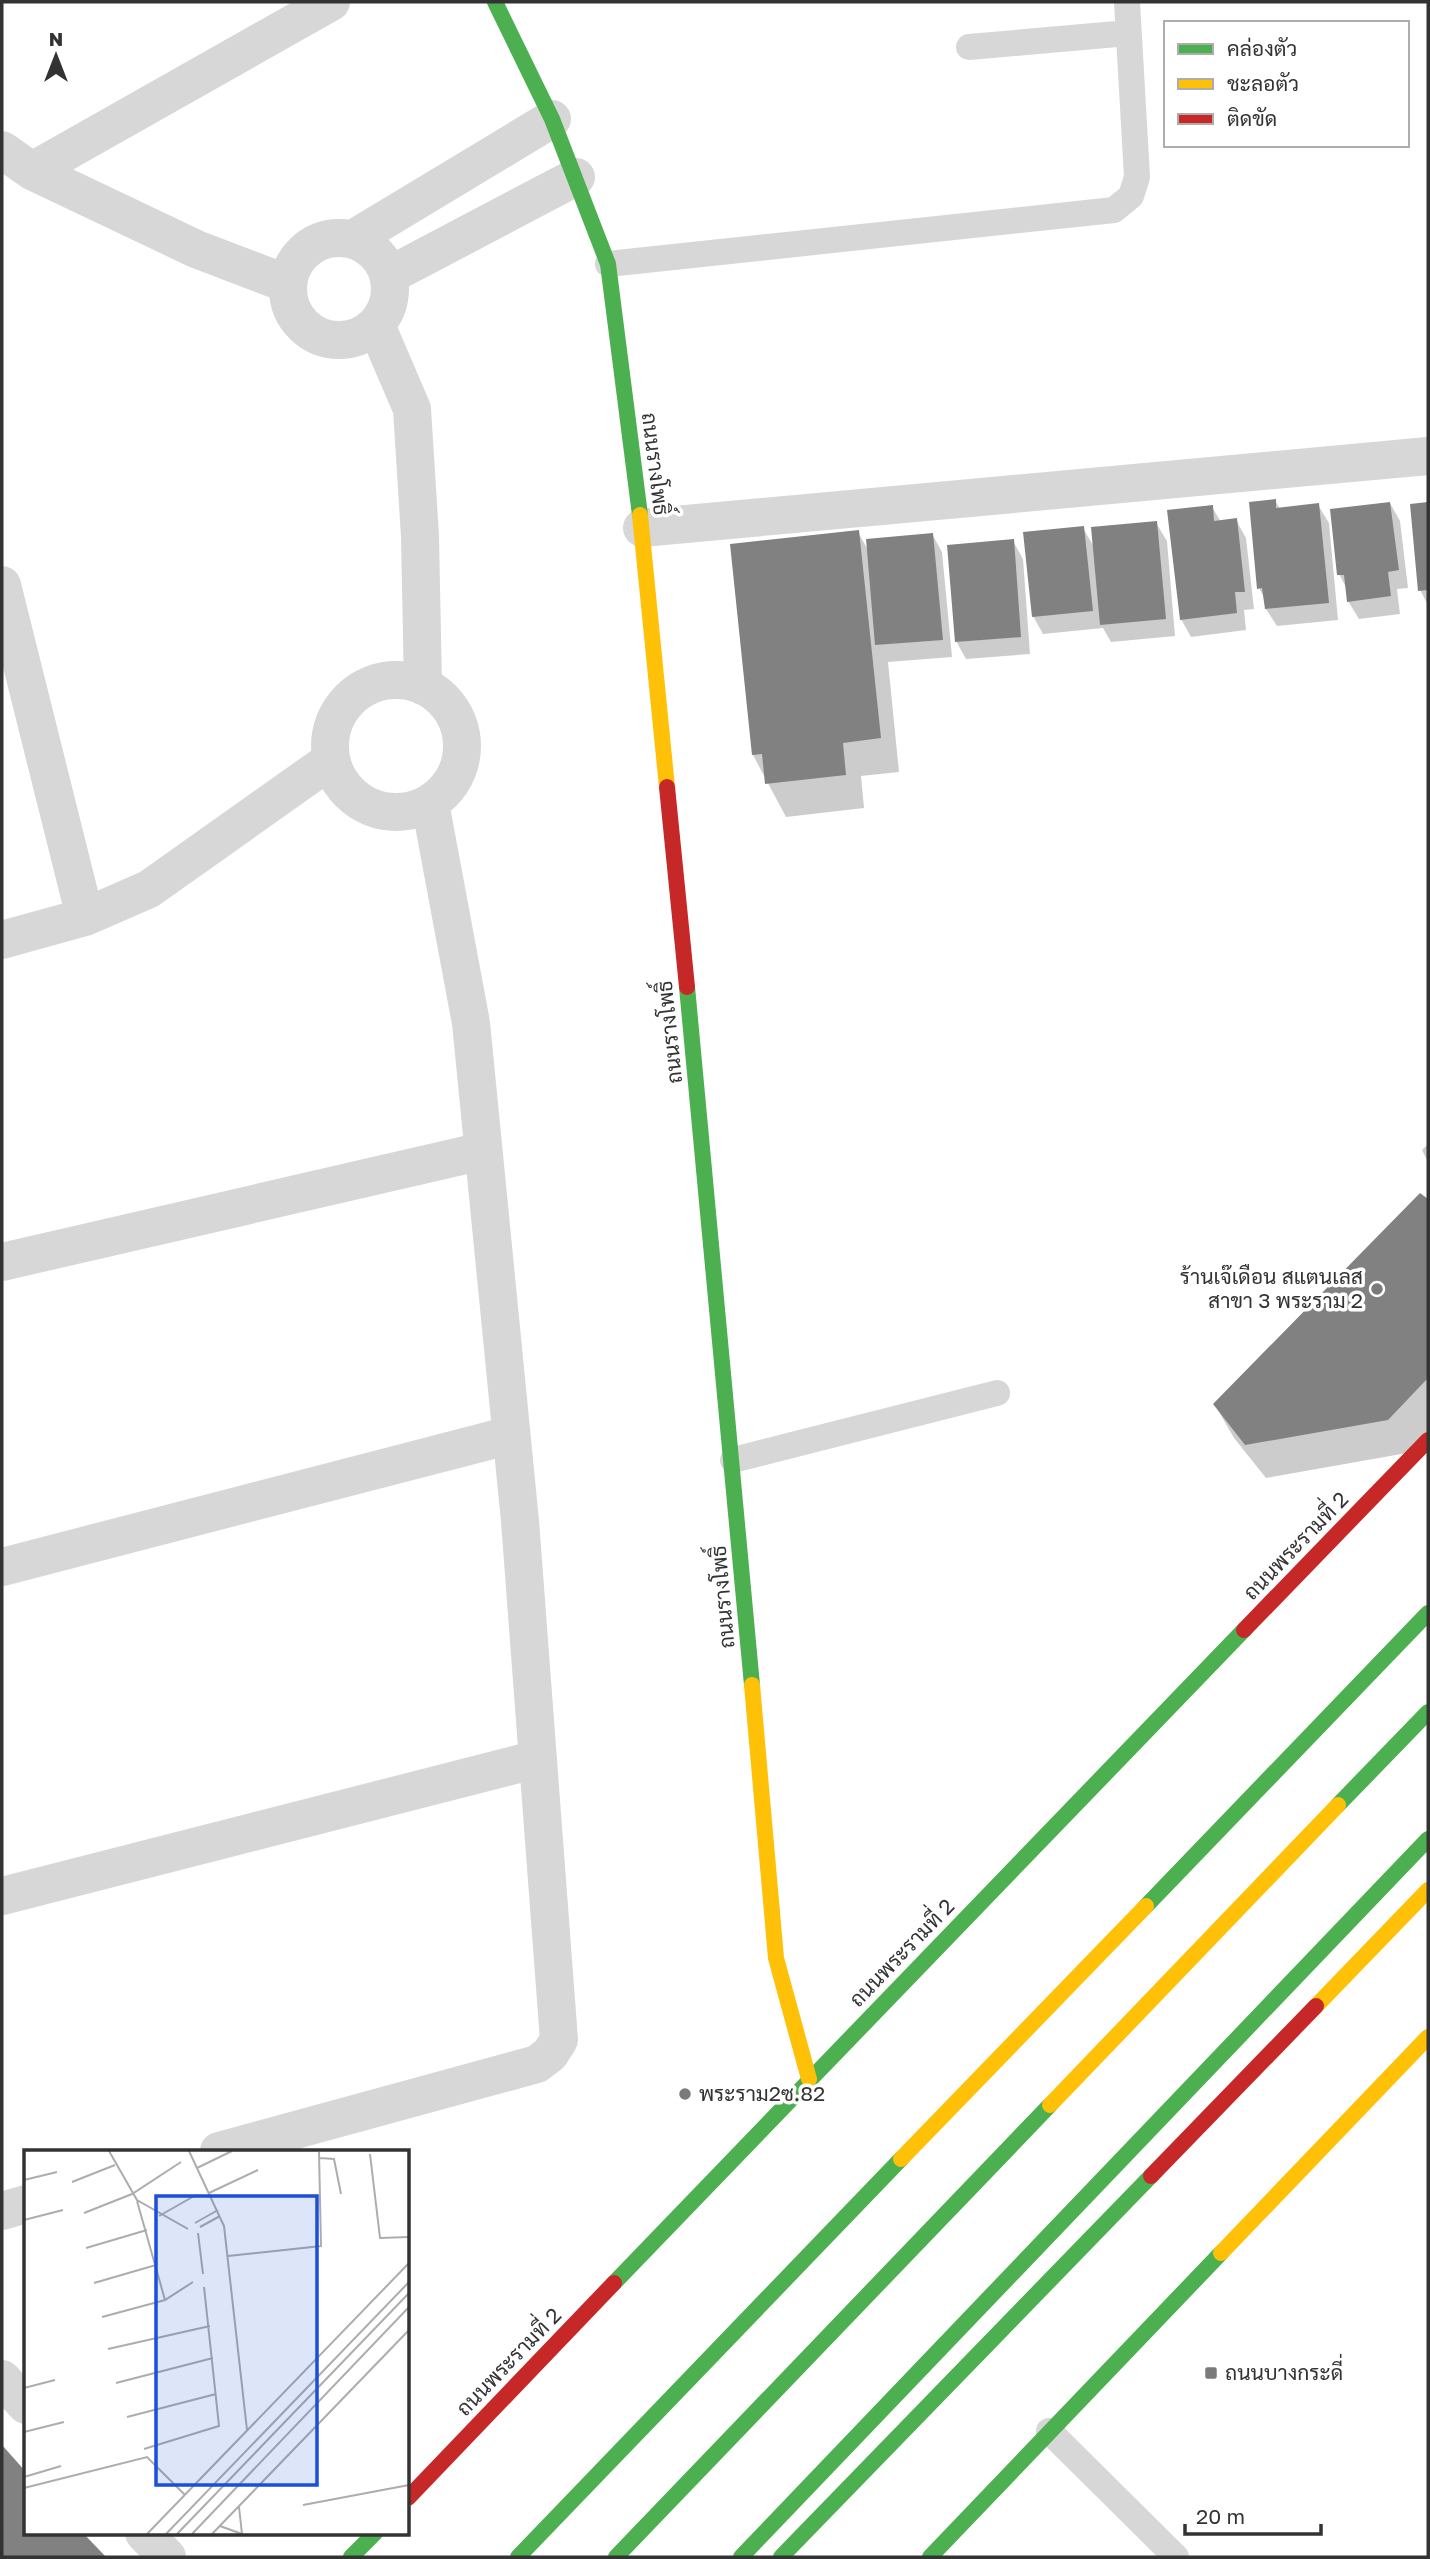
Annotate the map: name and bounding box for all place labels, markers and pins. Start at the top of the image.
place label: ร้านเจ๊เดือน สแตนเลส สาขา 3 พระราม 2 [1180,1263,1363,1313]
marker: ร้านเจ๊เดือน สแตนเลส สาขา 3 พระราม 2 [1369,1281,1385,1297]
place label: พระราม2ซ.82 [699,2080,825,2106]
marker: พระราม2ซ.82 [677,2086,693,2102]
place label: ถนนบางกระดี่ [1225,2353,1343,2385]
marker: ถนนบางกระดี่ [1203,2365,1219,2381]

